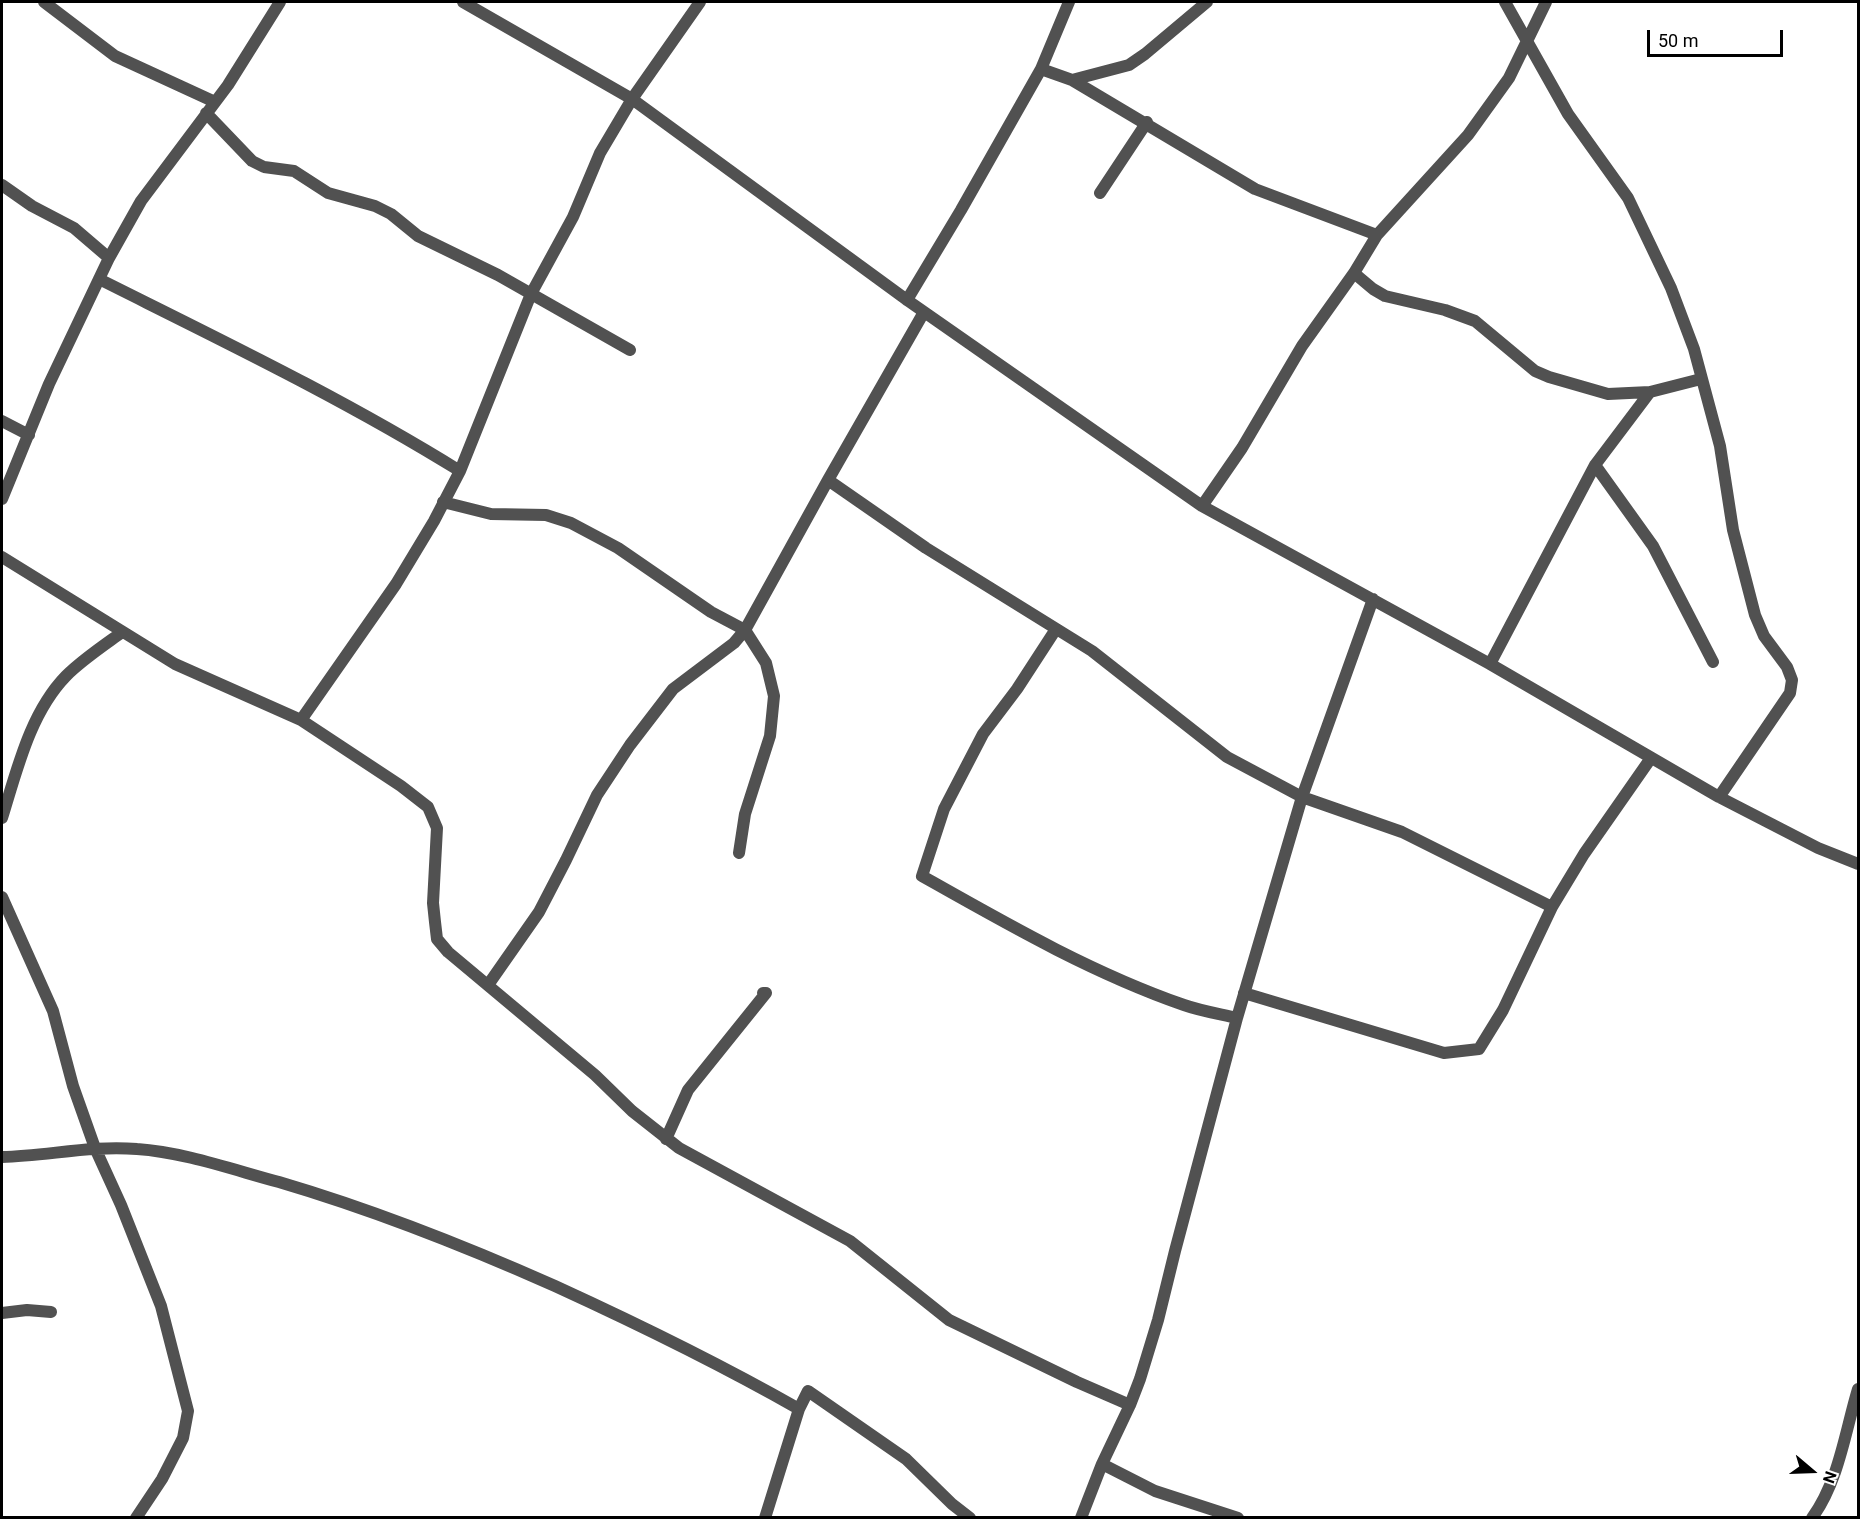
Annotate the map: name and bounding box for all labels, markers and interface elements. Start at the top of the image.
scale bar [1650,18,1786,56]
text: 50 m [1658,30,1698,51]
north arrow [1782,1441,1842,1501]
text: N [1819,1469,1840,1485]

